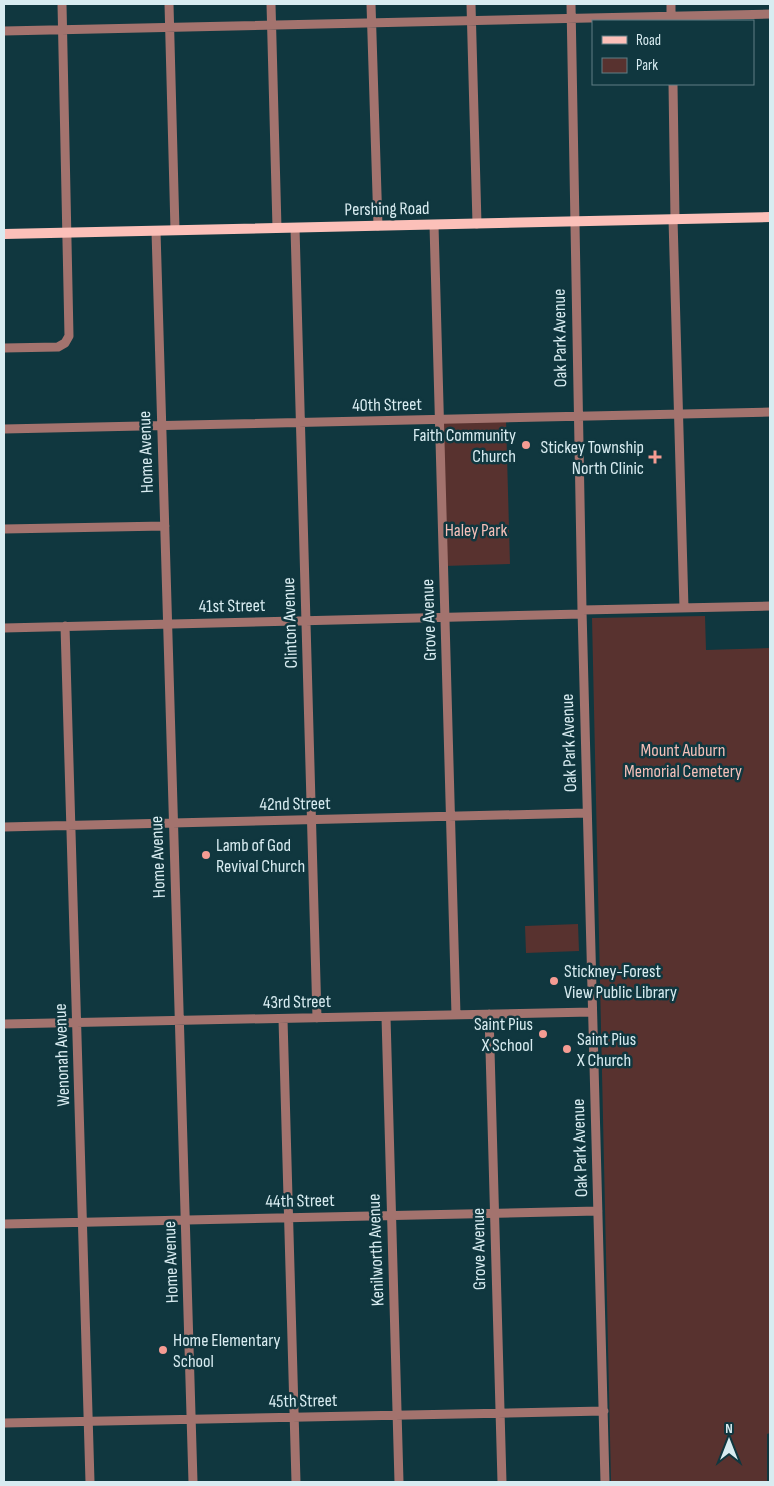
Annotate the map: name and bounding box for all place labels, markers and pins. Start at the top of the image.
place label: Faith Community Church [413,425,516,467]
place label: Stickey Township North Clinic [540,437,644,479]
marker: Faith Community Church [520,439,532,451]
marker: Stickey Township North Clinic [648,450,662,464]
place label: Lamb of God Revival Church [216,835,305,877]
marker: Lamb of God Revival Church [200,849,212,861]
place label: Stickney-Forest View Public Library [564,961,677,1003]
marker: Stickney-Forest View Public Library [548,975,560,987]
place label: Saint Pius X School [474,1014,533,1056]
marker: Saint Pius X School [537,1028,549,1040]
place label: Saint Pius X Church [576,1029,636,1071]
marker: Saint Pius X Church [561,1043,573,1055]
place label: Home Elementary School [173,1330,281,1372]
marker: Home Elementary School [157,1344,169,1356]

